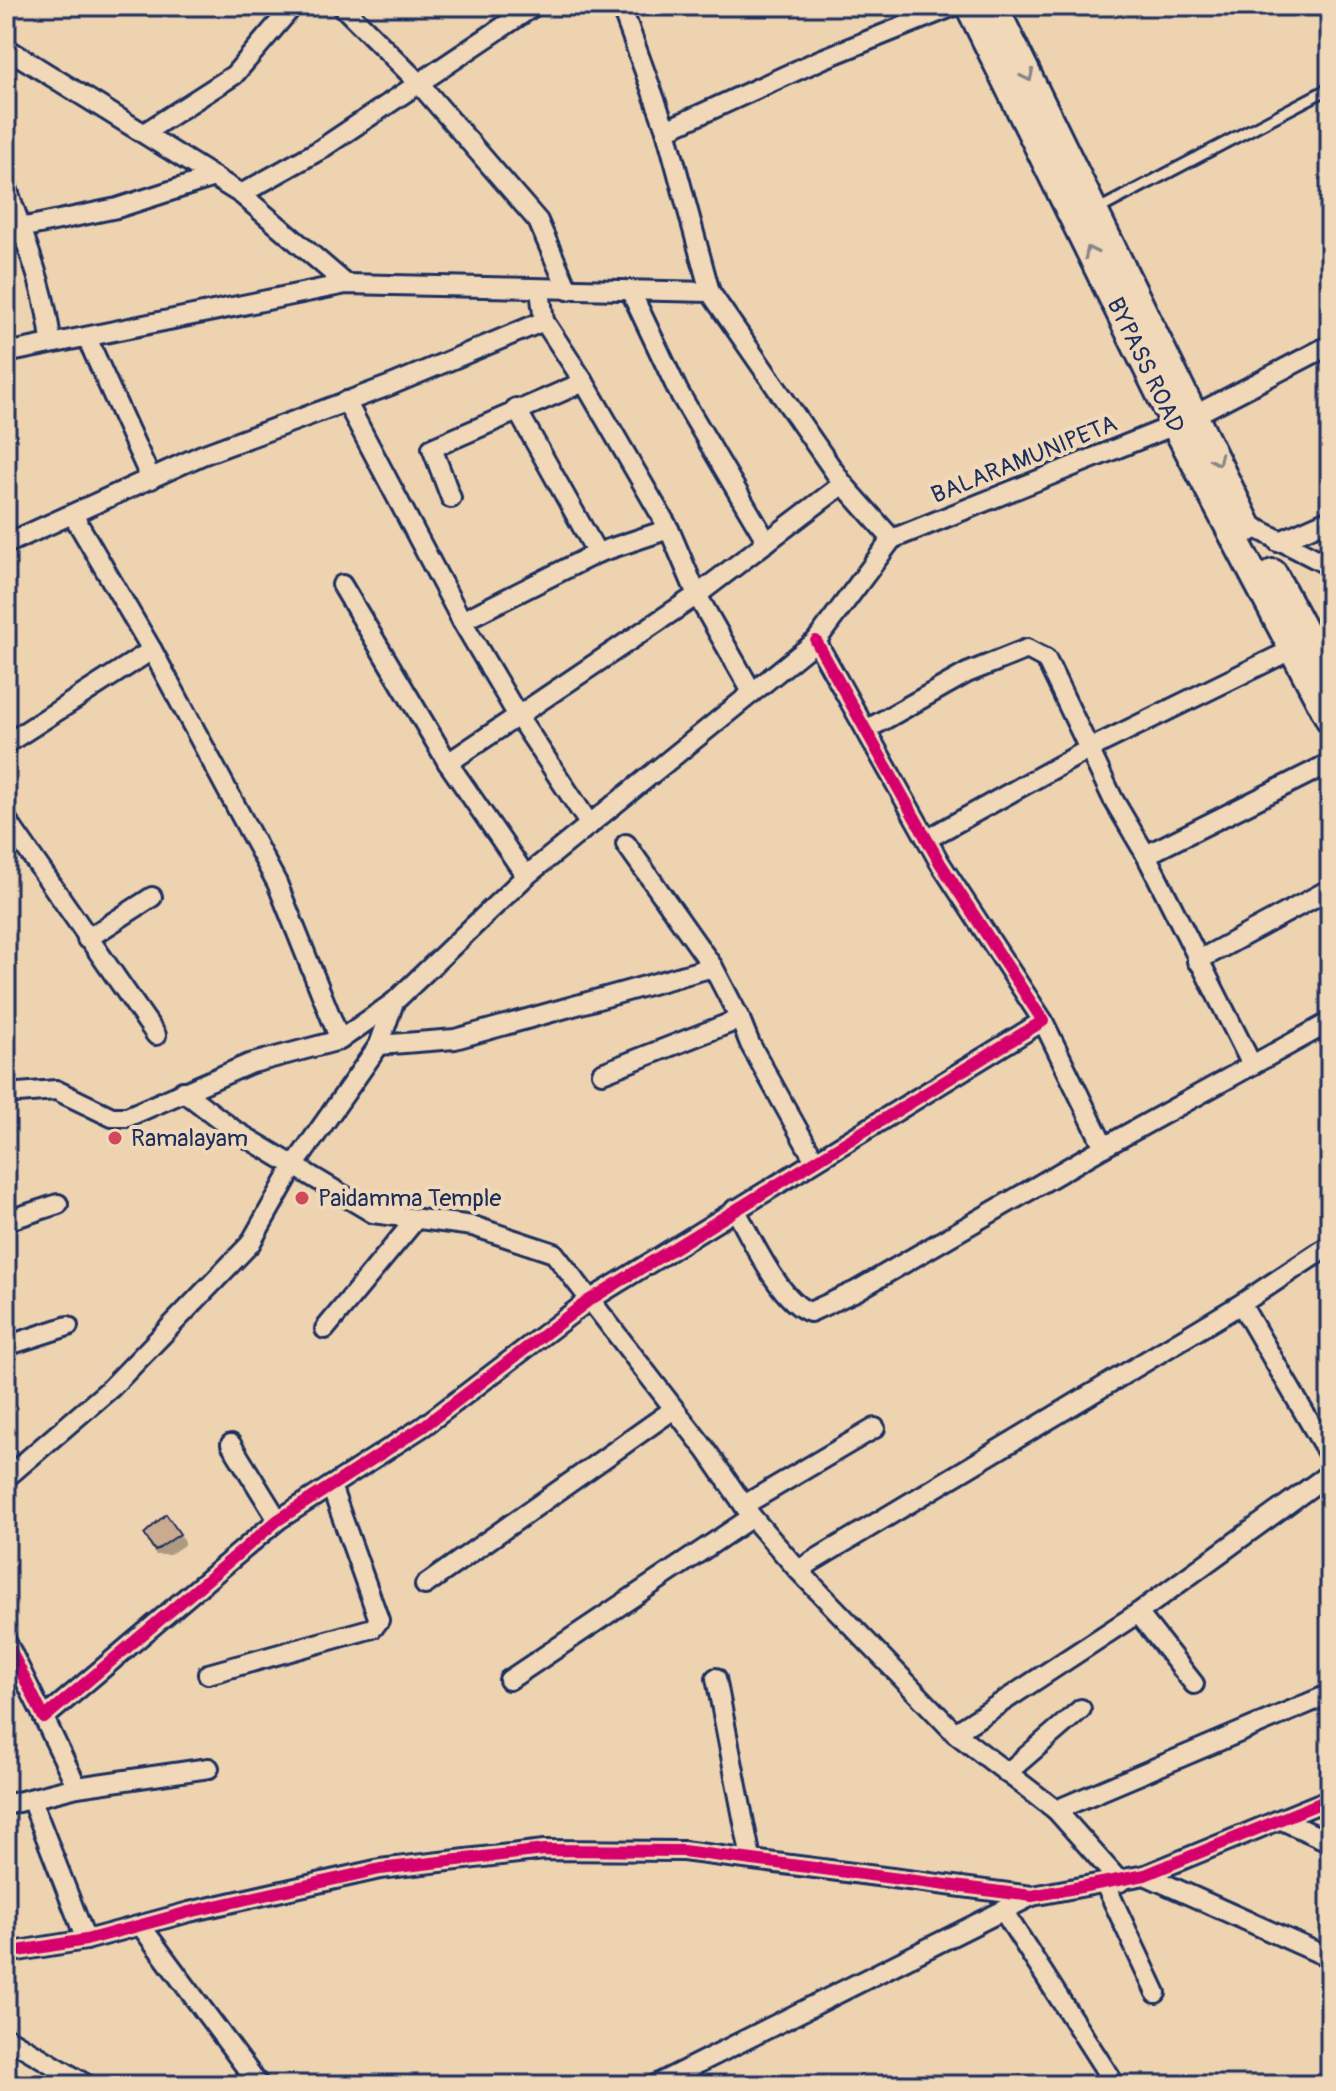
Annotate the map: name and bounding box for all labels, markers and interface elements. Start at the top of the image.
one-way arrow [1018,68,1034,83]
one-way arrow [1084,245,1100,260]
street label: BYPASS ROAD [1100,293,1191,437]
street label: BALARAMUNIPETA [927,409,1121,510]
one-way arrow [1207,452,1223,467]
place label: Ramalayam [131,1124,248,1153]
marker: Ramalayam [106,1129,124,1147]
place label: Paidamma Temple [318,1184,501,1213]
marker: Paidamma Temple [293,1189,311,1207]

